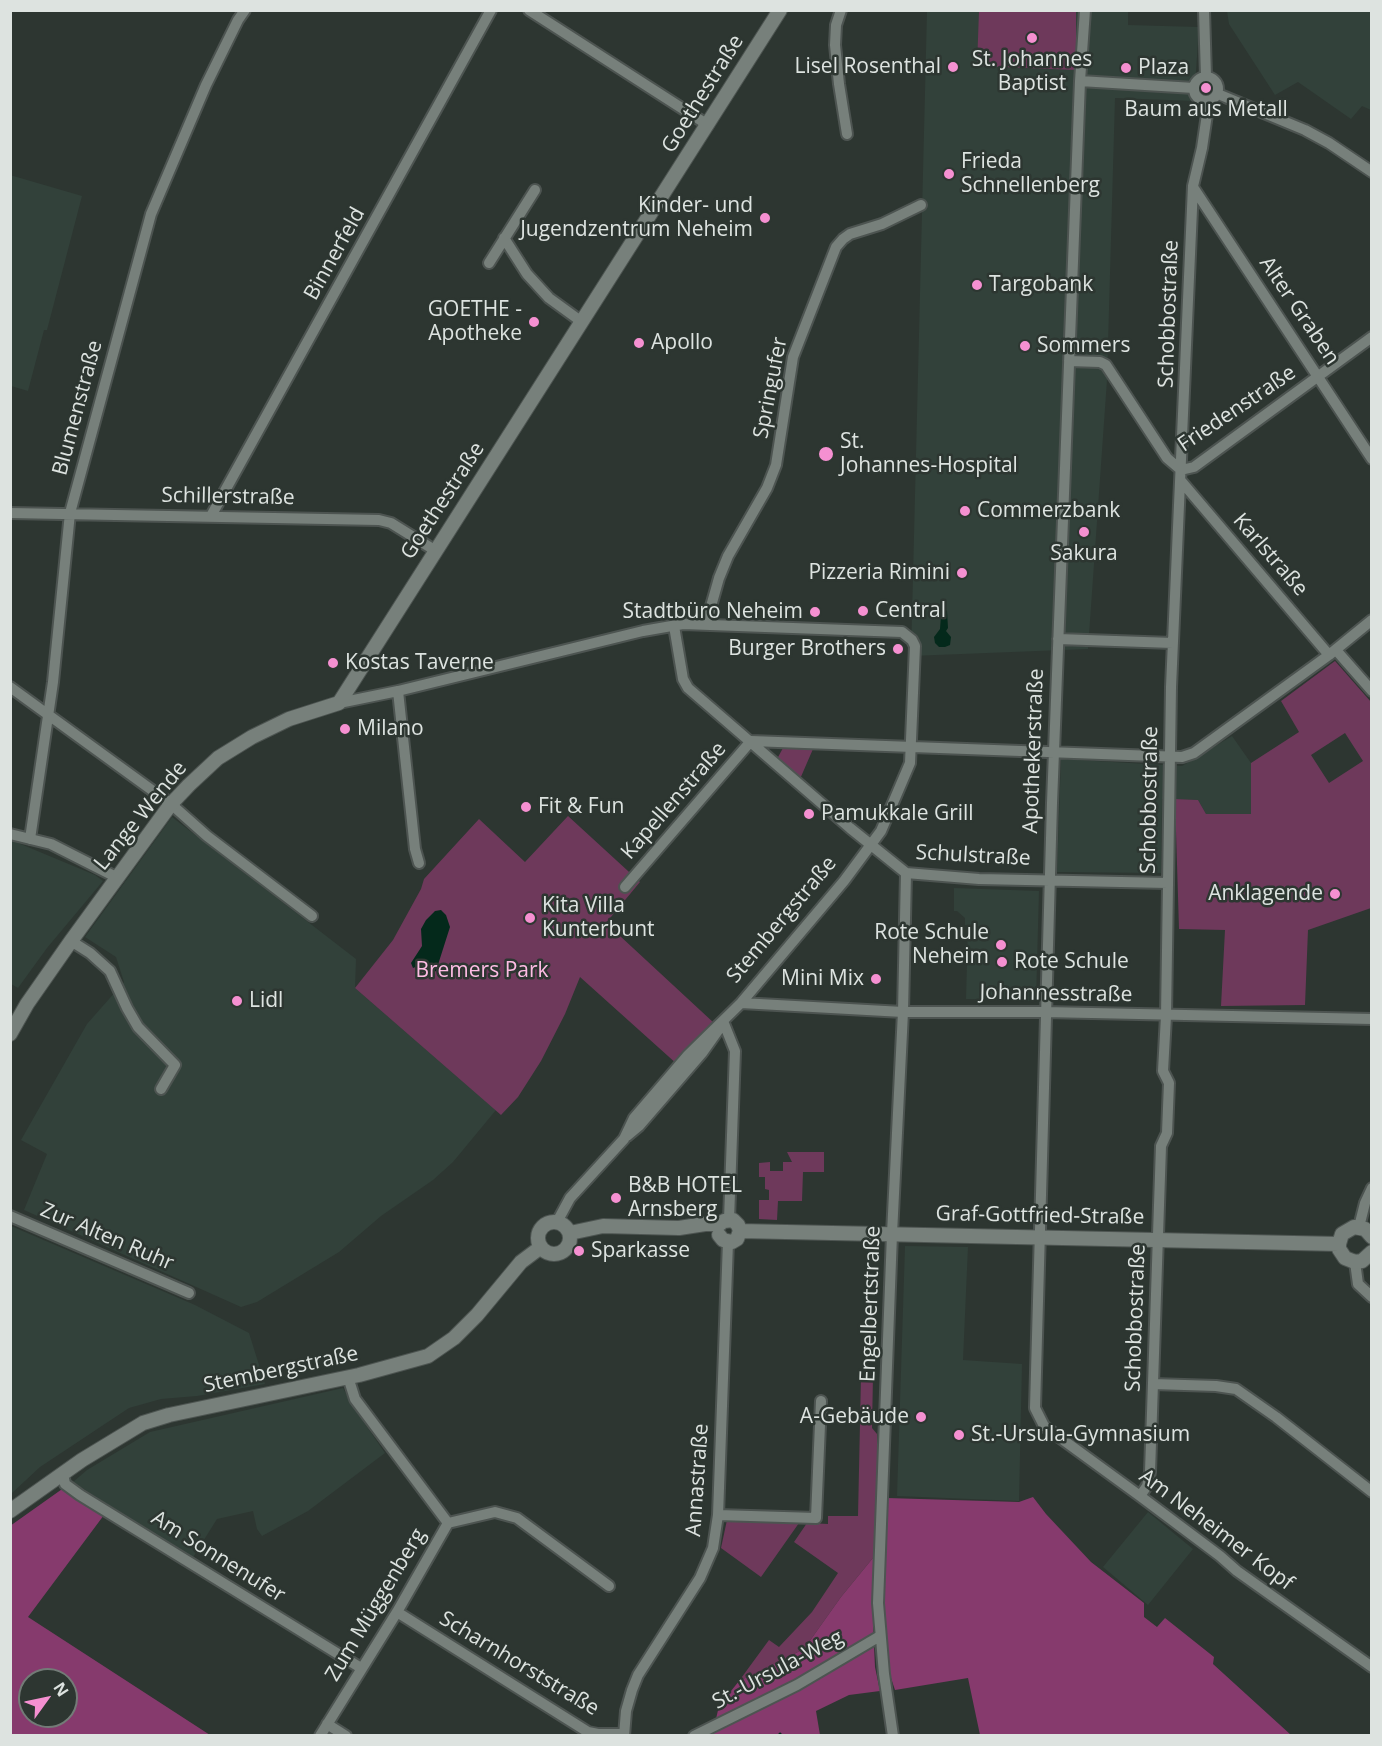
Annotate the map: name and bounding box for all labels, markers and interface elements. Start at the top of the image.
street label: Goethestraße [657,30,749,158]
marker: St. Johannes Baptist [1025,31,1039,45]
place label: St. Johannes Baptist [972,47,1092,97]
place label: Lisel Rosenthal [795,54,941,80]
place label: Plaza [1138,55,1189,81]
marker: Lisel Rosenthal [946,60,960,74]
marker: Plaza [1119,61,1133,75]
marker: Baum aus Metall [1199,81,1213,95]
place label: Baum aus Metall [1124,97,1288,123]
place label: Frieda Schnellenberg [961,149,1100,199]
marker: Frieda Schnellenberg [942,167,956,181]
place label: Kinder- und Jugendzentrum Neheim [520,193,753,243]
street label: Binnerfeld [299,203,371,305]
marker: Kinder- und Jugendzentrum Neheim [758,211,772,225]
street label: Schobbostraße [1154,240,1184,388]
street label: Alter Graben [1254,252,1344,370]
place label: Targobank [989,272,1093,298]
marker: Targobank [970,278,984,292]
place label: GOETHE - Apotheke [428,297,522,347]
marker: GOETHE - Apotheke [527,315,541,329]
place label: Apollo [651,330,713,356]
place label: Sommers [1037,333,1130,359]
street label: Springufer [749,335,793,441]
marker: Apollo [632,336,646,350]
street label: Blumenstraße [48,338,108,478]
marker: Sommers [1018,339,1032,353]
street label: Friedenstraße [1173,360,1301,458]
place label: St. Johannes-Hospital [840,429,1018,479]
street label: Goethestraße [396,438,490,564]
marker: St. Johannes-Hospital [817,445,835,463]
street label: Schillerstraße [161,483,295,511]
place label: Commerzbank [977,498,1120,524]
marker: Commerzbank [958,504,972,518]
street label: Karlstraße [1227,509,1313,601]
marker: Sakura [1077,525,1091,539]
place label: Sakura [1050,541,1118,567]
place label: Pizzeria Rimini [808,560,950,586]
marker: Pizzeria Rimini [955,566,969,580]
place label: Central [875,598,946,624]
place label: Stadtbüro Neheim [623,599,803,625]
marker: Central [856,604,870,618]
marker: Stadtbüro Neheim [808,605,822,619]
place label: Burger Brothers [728,636,886,662]
marker: Burger Brothers [891,642,905,656]
place label: Kostas Taverne [345,650,494,676]
marker: Kostas Taverne [326,656,340,670]
street label: Apothekerstraße [1019,668,1049,834]
place label: Milano [357,716,424,742]
marker: Milano [338,722,352,736]
street label: Schobbostraße [1136,726,1164,874]
street label: Kapellenstraße [616,737,732,865]
street label: Lange Wende [89,756,193,876]
place label: Fit & Fun [538,794,624,820]
marker: Fit & Fun [519,800,533,814]
place label: Pamukkale Grill [821,801,974,827]
marker: Pamukkale Grill [802,807,816,821]
street label: Schulstraße [915,840,1031,872]
street label: Stembergstraße [722,852,842,988]
place label: Anklagende [1208,881,1323,907]
marker: Anklagende [1328,887,1342,901]
place label: Kita Villa Kunterbunt [542,893,655,943]
marker: Kita Villa Kunterbunt [523,911,537,925]
place label: Rote Schule Neheim [874,920,989,970]
marker: Rote Schule Neheim [994,938,1008,952]
place label: Rote Schule [1014,949,1129,975]
marker: Rote Schule [995,955,1009,969]
park label: Bremers Park [415,958,549,984]
place label: Mini Mix [781,966,864,992]
marker: Mini Mix [869,972,883,986]
street label: Johannesstraße [979,980,1133,1008]
place label: Lidl [249,988,283,1014]
marker: Lidl [230,994,244,1008]
place label: B&B HOTEL Arnsberg [628,1173,742,1223]
marker: B&B HOTEL Arnsberg [609,1191,623,1205]
street label: Zur Alten Ruhr [37,1198,177,1276]
street label: Graf-Gottfried-Straße [935,1202,1145,1230]
street label: Engelbertstraße [856,1225,886,1383]
place label: Sparkasse [591,1238,690,1264]
marker: Sparkasse [572,1244,586,1258]
street label: Schobbostraße [1121,1244,1151,1392]
street label: Stembergstraße [201,1341,361,1399]
place label: A-Gebäude [800,1404,909,1430]
marker: A-Gebäude [914,1410,928,1424]
place label: St.-Ursula-Gymnasium [971,1422,1190,1448]
street label: Annastraße [681,1423,715,1537]
marker: St.-Ursula-Gymnasium [952,1428,966,1442]
street label: Am Neheimer Kopf [1134,1464,1298,1596]
street label: Am Sonnenufer [146,1506,290,1608]
street label: Zum Müggenberg [320,1524,432,1686]
street label: Scharnhorststraße [435,1606,603,1722]
street label: St.-Ursula-Weg [708,1625,848,1715]
north arrow [18,1668,78,1728]
text: N [49,1678,74,1701]

